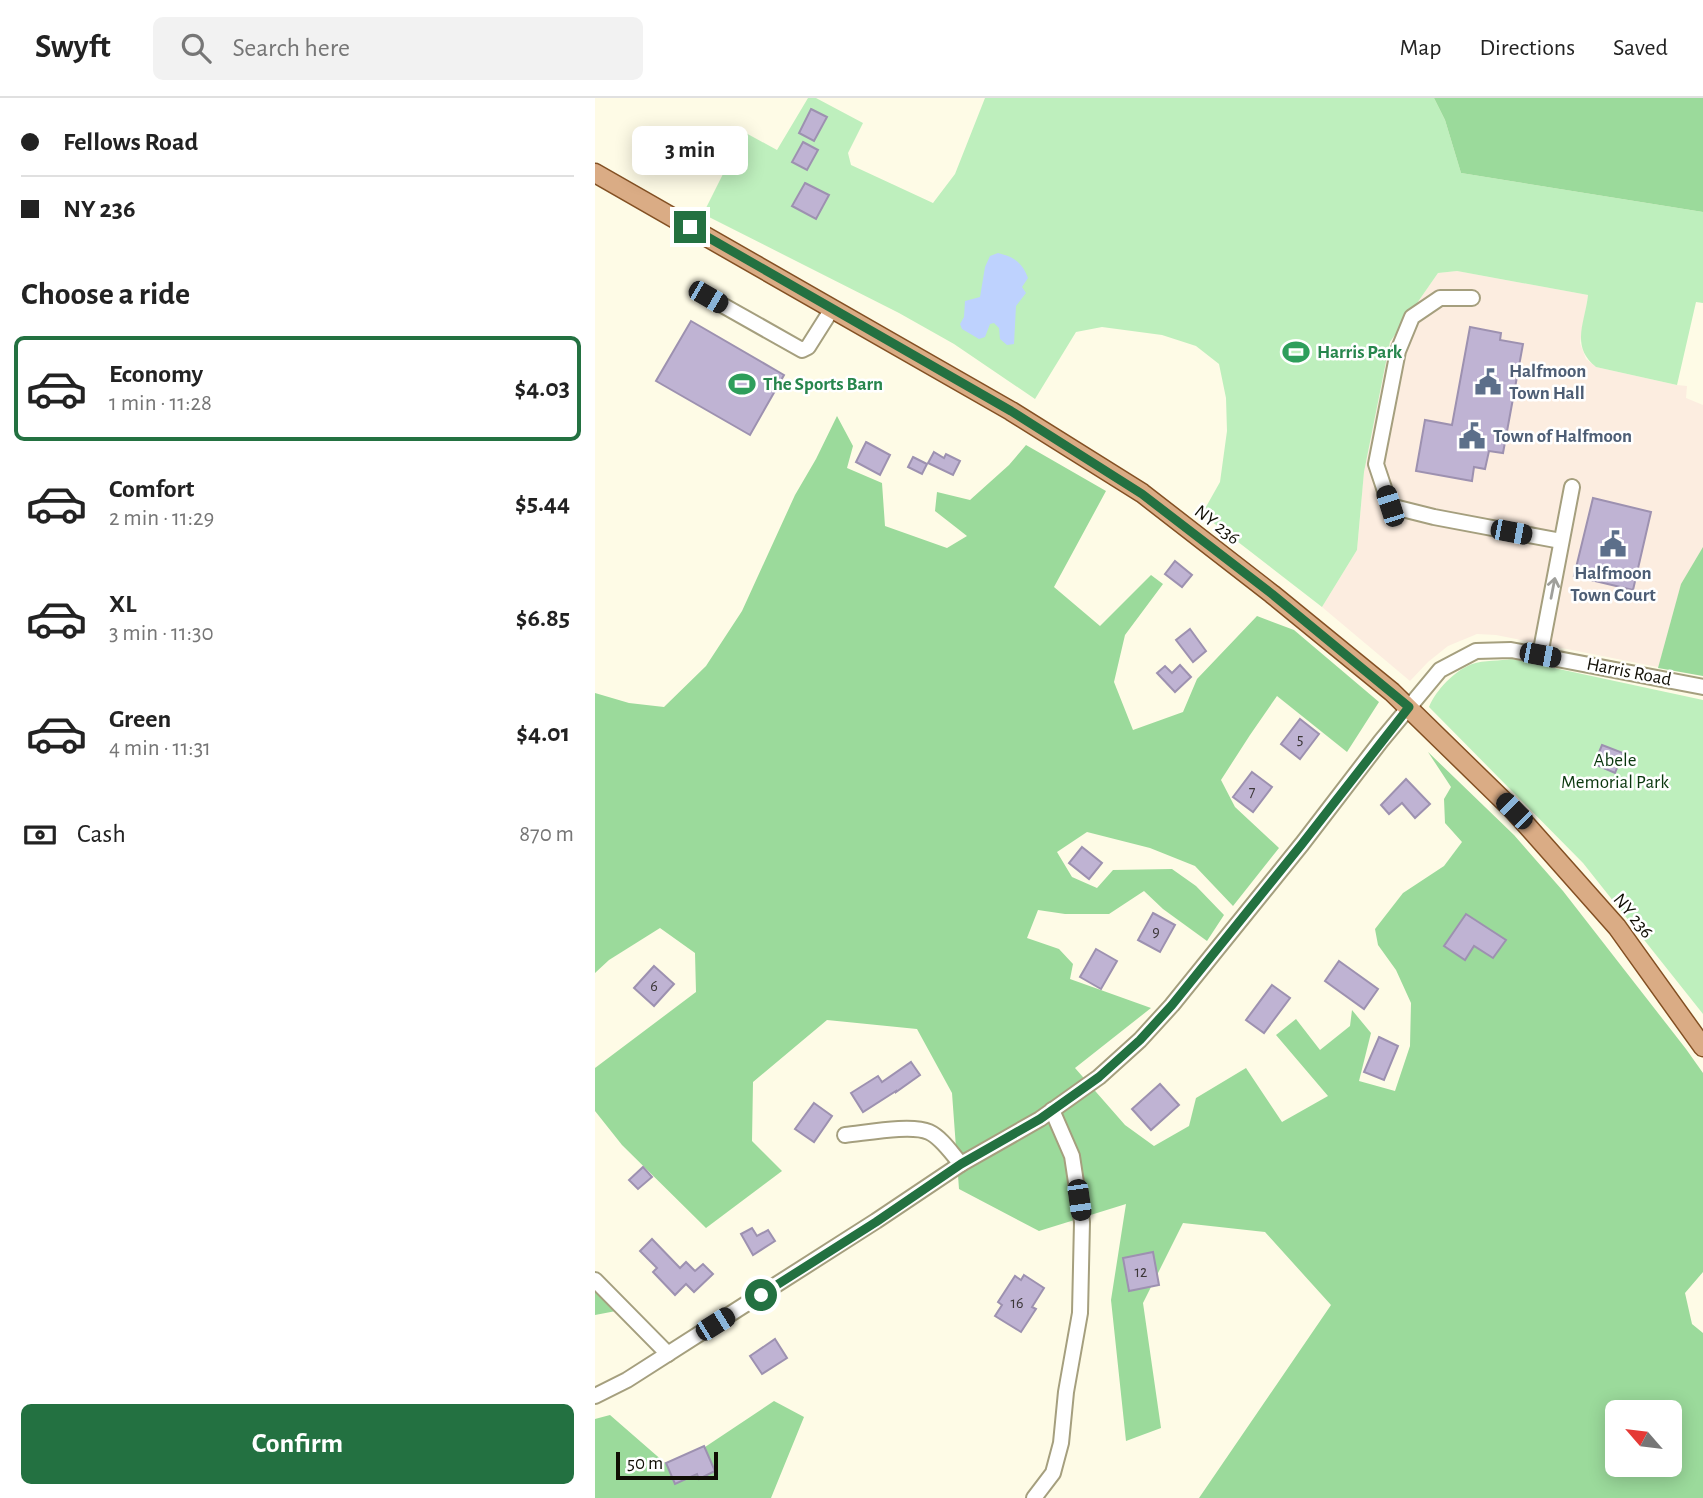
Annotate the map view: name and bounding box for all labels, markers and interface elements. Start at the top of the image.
search box [153,17,643,80]
icon: search [177,29,215,67]
text: Swyft [35,31,111,64]
text: Search here [233,35,350,61]
text: Map [1399,36,1441,60]
text: Directions [1479,36,1575,60]
text: Saved [1613,36,1668,60]
callout: 3 min [632,125,748,174]
text: Fellows Road [63,129,198,155]
text: 3 min [665,139,715,162]
text: NY 236 [63,196,136,222]
route end [674,211,706,243]
car [685,277,732,317]
text: Choose a ride [21,278,190,310]
sports icon: Harris Park [1281,337,1311,367]
place label: Harris Park [1317,343,1403,362]
icon: car [25,357,88,420]
text: Economy [109,361,203,387]
place label: Halfmoon Town Hall [1509,362,1586,403]
public building icon: Halfmoon Town Hall [1473,367,1503,397]
sports icon: The Sports Barn [727,369,757,399]
text: $4.03 [515,375,570,401]
place label: The Sports Barn [763,375,883,394]
text: 1 min · 11:28 [109,392,212,415]
public building icon: Town of Halfmoon [1457,421,1487,451]
place label: Town of Halfmoon [1493,427,1632,446]
icon: car [25,472,88,535]
text: Comfort [109,476,194,502]
car [1374,483,1407,529]
text: $5.44 [515,490,570,516]
street label: NY 236 [1191,502,1243,548]
text: 2 min · 11:29 [109,507,214,530]
car [1489,518,1534,546]
public building icon: Halfmoon Town Court [1598,529,1628,559]
place label: Halfmoon Town Court [1570,564,1656,605]
one-way arrow [1546,577,1560,600]
icon: car [25,587,88,650]
text: XL [109,591,136,617]
text: $6.85 [516,605,570,631]
text: 3 min · 11:30 [109,622,214,645]
car [1518,641,1563,669]
street label: Harris Road [1585,654,1673,690]
icon: car [25,702,88,765]
text: Green [109,706,171,732]
text: $4.01 [516,720,570,746]
house number: 5 [1297,731,1303,747]
text: 4 min · 11:31 [109,737,211,760]
park label: Abele Memorial Park [1561,751,1669,792]
house number: 7 [1249,784,1256,800]
car [1492,789,1537,833]
icon: cash [21,816,59,854]
text: Cash [77,821,126,847]
text: 870 m [519,823,574,846]
street label: NY 236 [1609,890,1657,942]
house number: 9 [1152,924,1160,940]
house number: 6 [650,978,658,994]
car [1066,1178,1093,1222]
house number: 12 [1135,1264,1147,1280]
route start [745,1279,777,1311]
house number: 16 [1010,1295,1024,1311]
car [692,1304,739,1344]
north arrow [1605,1400,1682,1477]
map controls [1605,1400,1682,1477]
button: Confirm [21,1404,574,1484]
scale bar [616,1449,717,1481]
text: 50 m [627,1454,663,1473]

